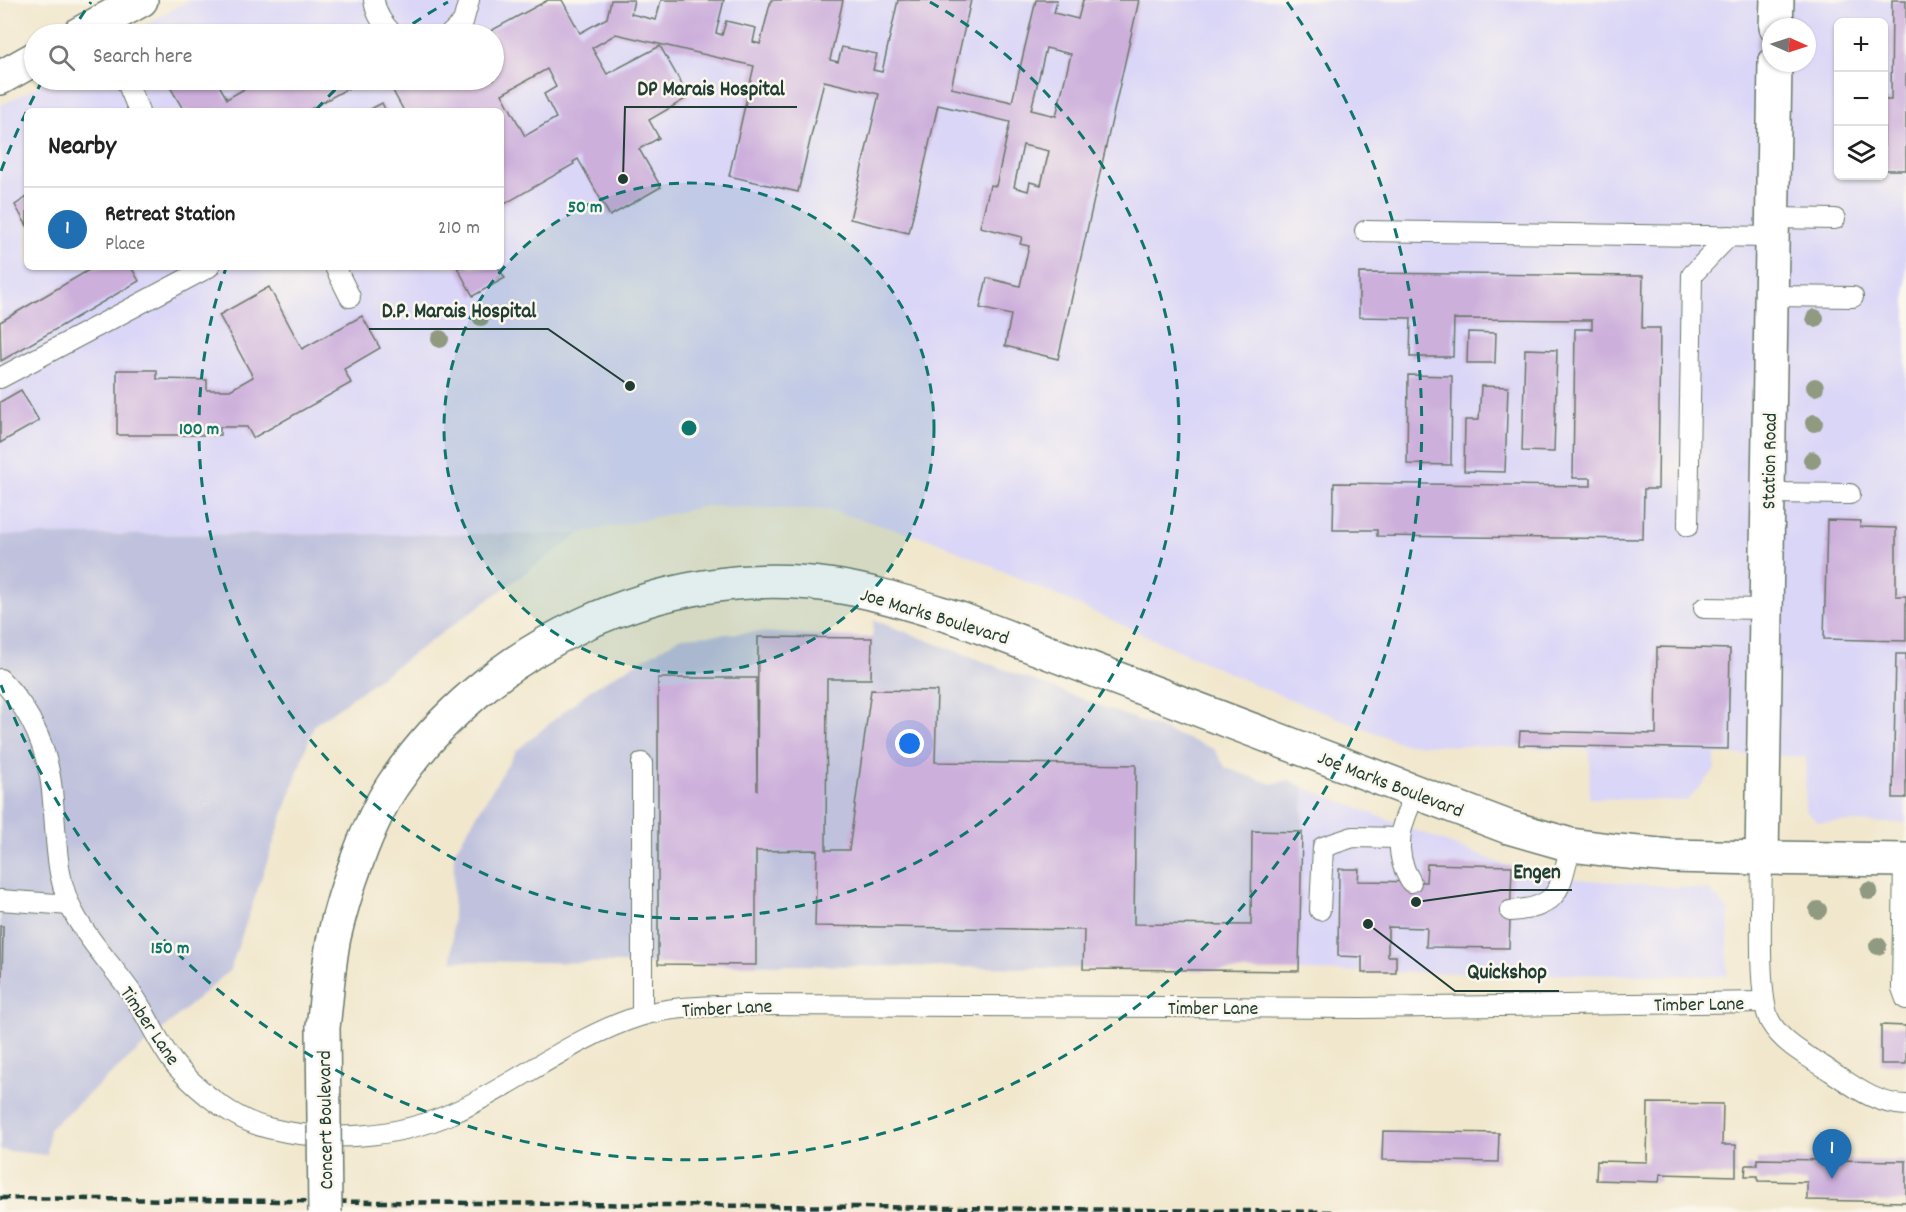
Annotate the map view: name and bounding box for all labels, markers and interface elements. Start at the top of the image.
north arrow [1762,18,1816,72]
map controls [1834,18,1888,180]
button: + [1834,18,1888,72]
search box [24,24,504,90]
icon: search [45,41,78,74]
text: Search here [93,42,192,73]
callout: DP Marais Hospital [625,68,797,107]
button: − [1834,72,1888,126]
text: DP Marais Hospital [637,76,786,106]
button: layers [1834,126,1888,180]
text: Nearby [48,129,116,166]
text: 50 m [568,196,602,221]
text: Retreat Station [105,200,235,231]
text: 1 [65,215,70,243]
text: 210 m [438,215,480,243]
text: Place [105,231,145,259]
callout: D.P. Marais Hospital [369,290,548,329]
text: D.P. Marais Hospital [382,298,537,328]
street label: Station Road [1756,412,1786,510]
text: 100 m [179,418,219,443]
centre of rings [679,418,699,438]
street label: Joe Marks Boulevard [856,582,1012,654]
your location [895,729,924,758]
street label: Joe Marks Boulevard [1313,745,1467,827]
callout: Engen [1501,851,1572,890]
text: Engen [1513,859,1561,889]
text: 150 m [151,937,189,962]
callout: Quickshop [1455,952,1559,991]
text: Quickshop [1467,959,1547,989]
street label: Timber Lane [112,981,186,1072]
street label: Timber Lane [1654,991,1745,1021]
street label: Timber Lane [681,994,773,1026]
street label: Timber Lane [1168,996,1258,1024]
street label: Concert Boulevard [312,1050,342,1190]
pin: 1 [1812,1130,1852,1179]

